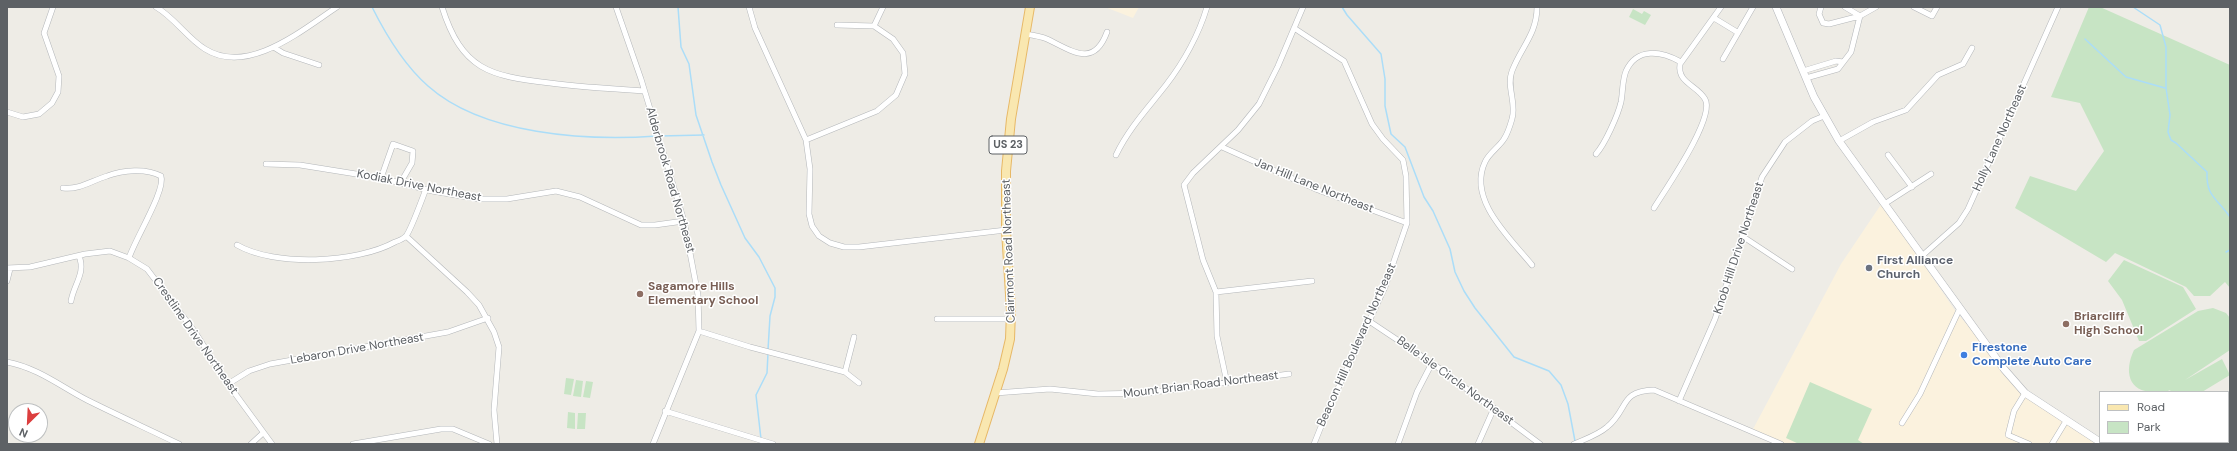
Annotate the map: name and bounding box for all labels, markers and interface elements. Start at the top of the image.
street label: Holly Lane Northeast [1970,82,2030,194]
street label: Alderbrook Road Northeast [642,105,698,255]
road number: US 23 [989,136,1027,154]
street label: Jan Hill Lane Northeast [1252,155,1376,217]
street label: Kodiak Drive Northeast [355,167,483,205]
street label: Clairmont Road Northeast [999,179,1019,323]
street label: Knob Hill Drive Northeast [1711,180,1767,316]
place label: First Alliance Church [1877,254,1953,282]
street label: Beacon Hill Boulevard Northeast [1314,261,1400,429]
marker: First Alliance Church [1864,263,1874,273]
street label: Crestline Drive Northeast [149,275,241,397]
place label: Sagamore Hills Elementary School [648,280,758,308]
marker: Sagamore Hills Elementary School [635,289,645,299]
place label: Briarcliff High School [2074,310,2143,338]
marker: Briarcliff High School [2061,319,2071,329]
street label: Lebaron Drive Northeast [289,330,425,368]
street label: Belle Isle Circle Northeast [1394,334,1516,428]
place label: Firestone Complete Auto Care [1972,341,2092,369]
marker: Firestone Complete Auto Care [1959,350,1969,360]
street label: Mount Brian Road Northeast [1122,368,1280,402]
legend [2099,391,2229,443]
text: Road [2137,399,2165,415]
north arrow [8,403,48,443]
text: Park [2137,419,2161,435]
text: N [17,425,30,441]

